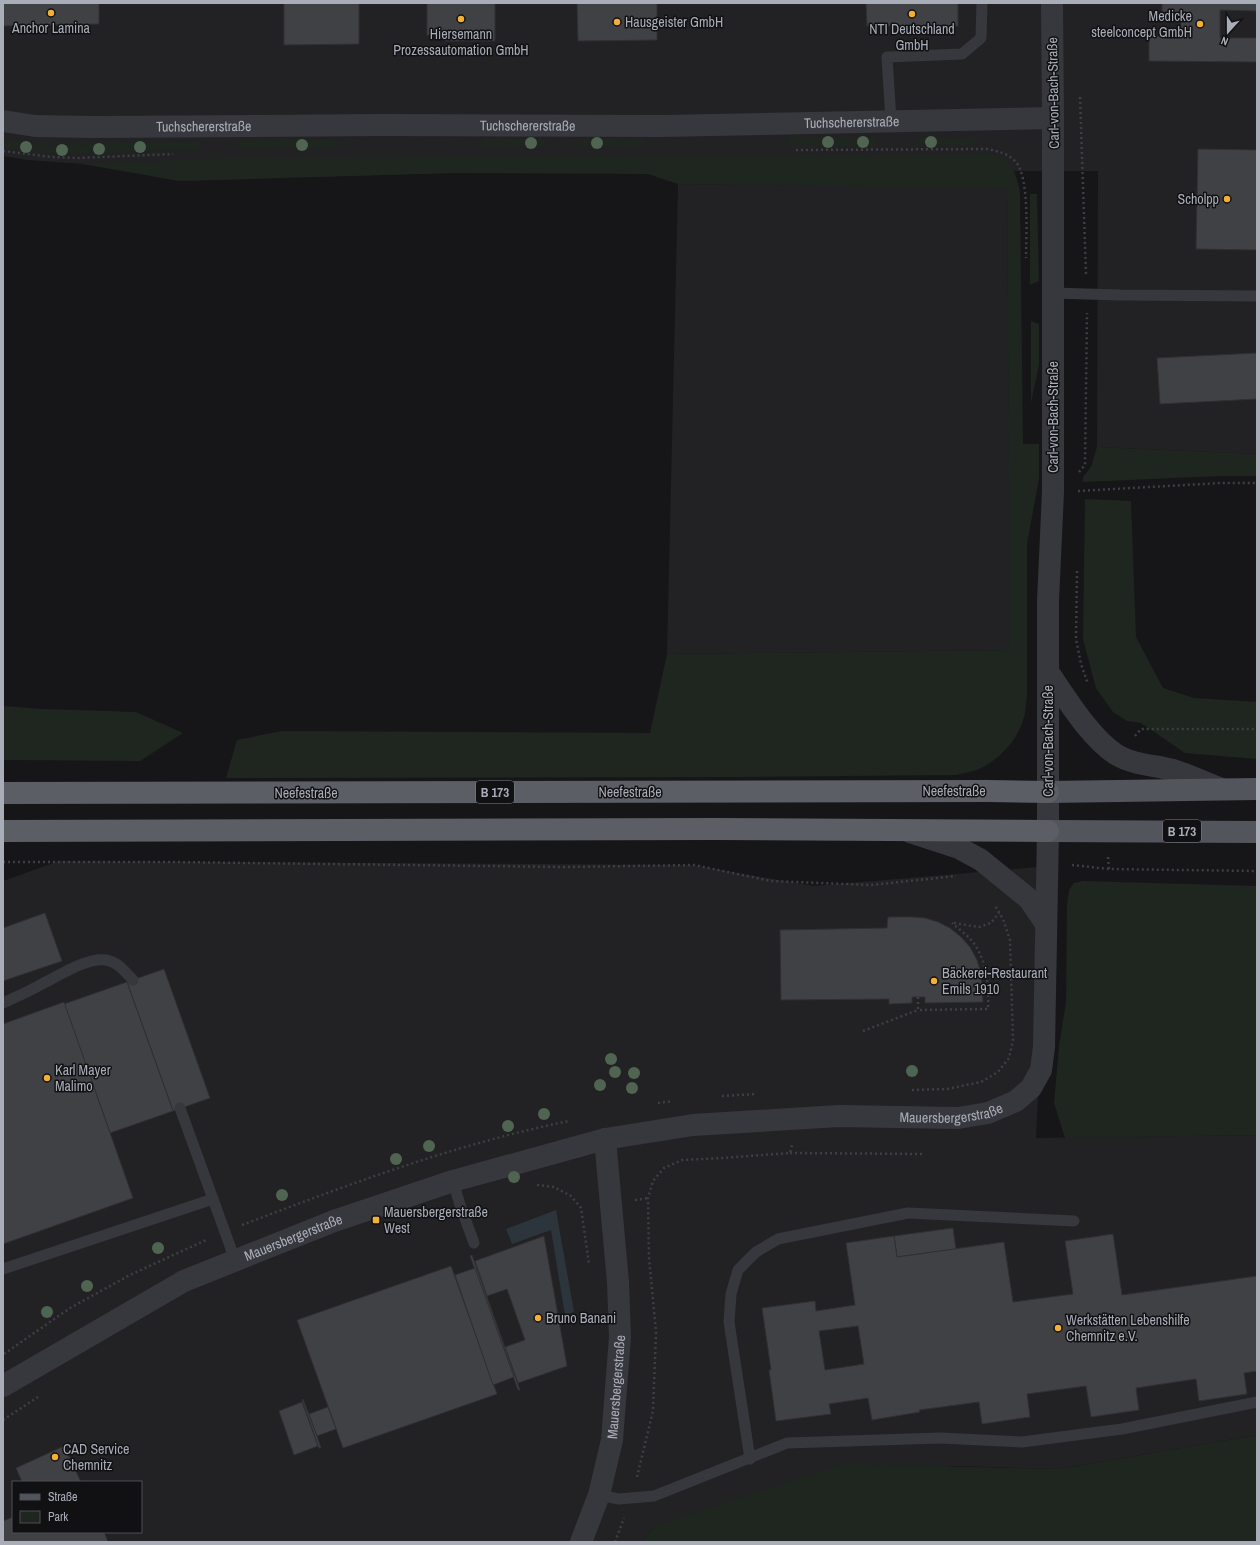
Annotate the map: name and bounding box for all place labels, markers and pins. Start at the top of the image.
place label: Medicke steelconcept GmbH [1091,7,1192,41]
marker: Anchor Lamina [46,8,56,18]
marker: NTI Deutschland GmbH [907,9,917,19]
place label: Hausgeister GmbH [625,13,723,31]
marker: Hiersemann Prozessautomation GmbH [456,14,466,24]
marker: Hausgeister GmbH [612,17,622,27]
place label: Anchor Lamina [11,19,91,37]
marker: Medicke steelconcept GmbH [1195,19,1205,29]
place label: NTI Deutschland GmbH [869,20,955,54]
place label: Hiersemann Prozessautomation GmbH [393,25,529,59]
place label: Scholpp [1178,190,1219,208]
marker: Scholpp [1222,194,1232,204]
place label: Bäckerei-Restaurant Emils 1910 [942,964,1047,998]
marker: Bäckerei-Restaurant Emils 1910 [929,976,939,986]
place label: Karl Mayer Malimo [55,1061,111,1095]
marker: Karl Mayer Malimo [42,1073,52,1083]
place label: Mauersbergerstraße West [384,1203,488,1237]
marker: Mauersbergerstraße West [371,1215,381,1225]
place label: Bruno Banani [546,1309,616,1327]
place label: Werkstätten Lebenshilfe Chemnitz e.V. [1066,1311,1190,1345]
marker: Bruno Banani [533,1313,543,1323]
marker: Werkstätten Lebenshilfe Chemnitz e.V. [1053,1323,1063,1333]
place label: CAD Service Chemnitz [63,1440,129,1474]
marker: CAD Service Chemnitz [50,1452,60,1462]

